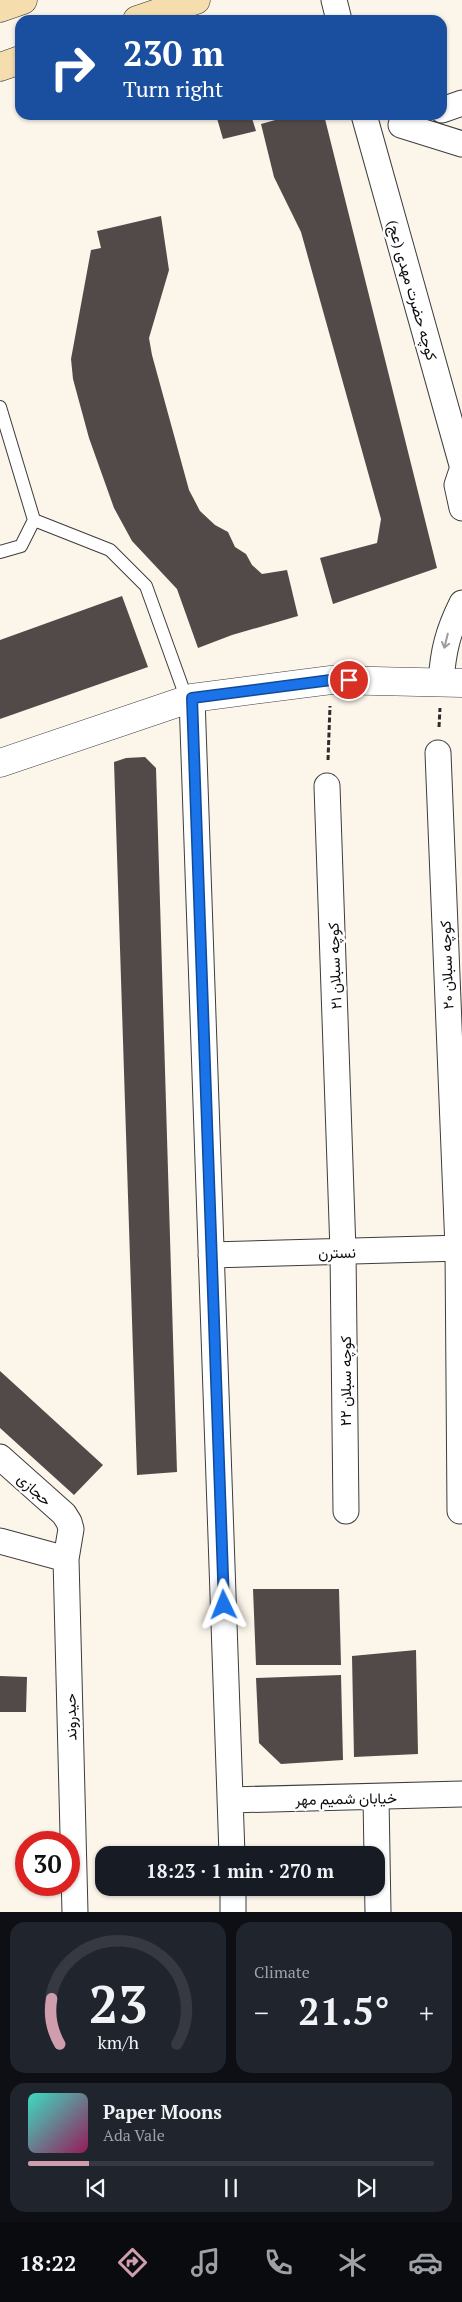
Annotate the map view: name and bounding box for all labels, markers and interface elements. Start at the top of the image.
text: 230 m [123,30,224,76]
icon: right [40,35,105,100]
text: Turn right [123,74,223,103]
street label: کوچه حضرت مهدی (عج) [381,217,443,363]
one-way arrow [441,633,450,649]
pin [328,659,370,701]
icon: arrive [335,666,363,694]
street label: کوچه سبلان ۲۰ [434,920,459,1010]
street label: کوچه سبلان ۲۱ [322,922,347,1010]
street label: نسترن [318,1242,356,1262]
street label: کوچه سبلان ۲۲ [335,1335,356,1426]
street label: حجازی [13,1468,57,1511]
position arrow [197,1578,249,1630]
street label: حیدروند [60,1693,80,1741]
street label: خیابان شمیم مهر [294,1787,397,1810]
speed limit sign: 30 [15,1831,80,1896]
text: 18:23 · 1 min · 270 m [146,1858,334,1883]
text: Climate [254,1961,310,1983]
text: 23 [89,1969,147,2038]
text: 21.5° [298,1986,390,2036]
text: − [254,1994,269,2031]
text: + [419,1994,434,2031]
text: km/h [97,2030,139,2054]
text: Paper Moons [103,2099,222,2124]
text: Ada Vale [103,2124,165,2146]
icon: previous [82,2174,110,2202]
icon: pause [217,2174,245,2202]
icon: next [352,2174,380,2202]
icon: directions [115,2245,150,2280]
icon: music [188,2245,223,2280]
icon: phone [261,2245,296,2280]
icon: climate [335,2245,370,2280]
icon: car [408,2245,443,2280]
text: 18:22 [19,2248,76,2277]

